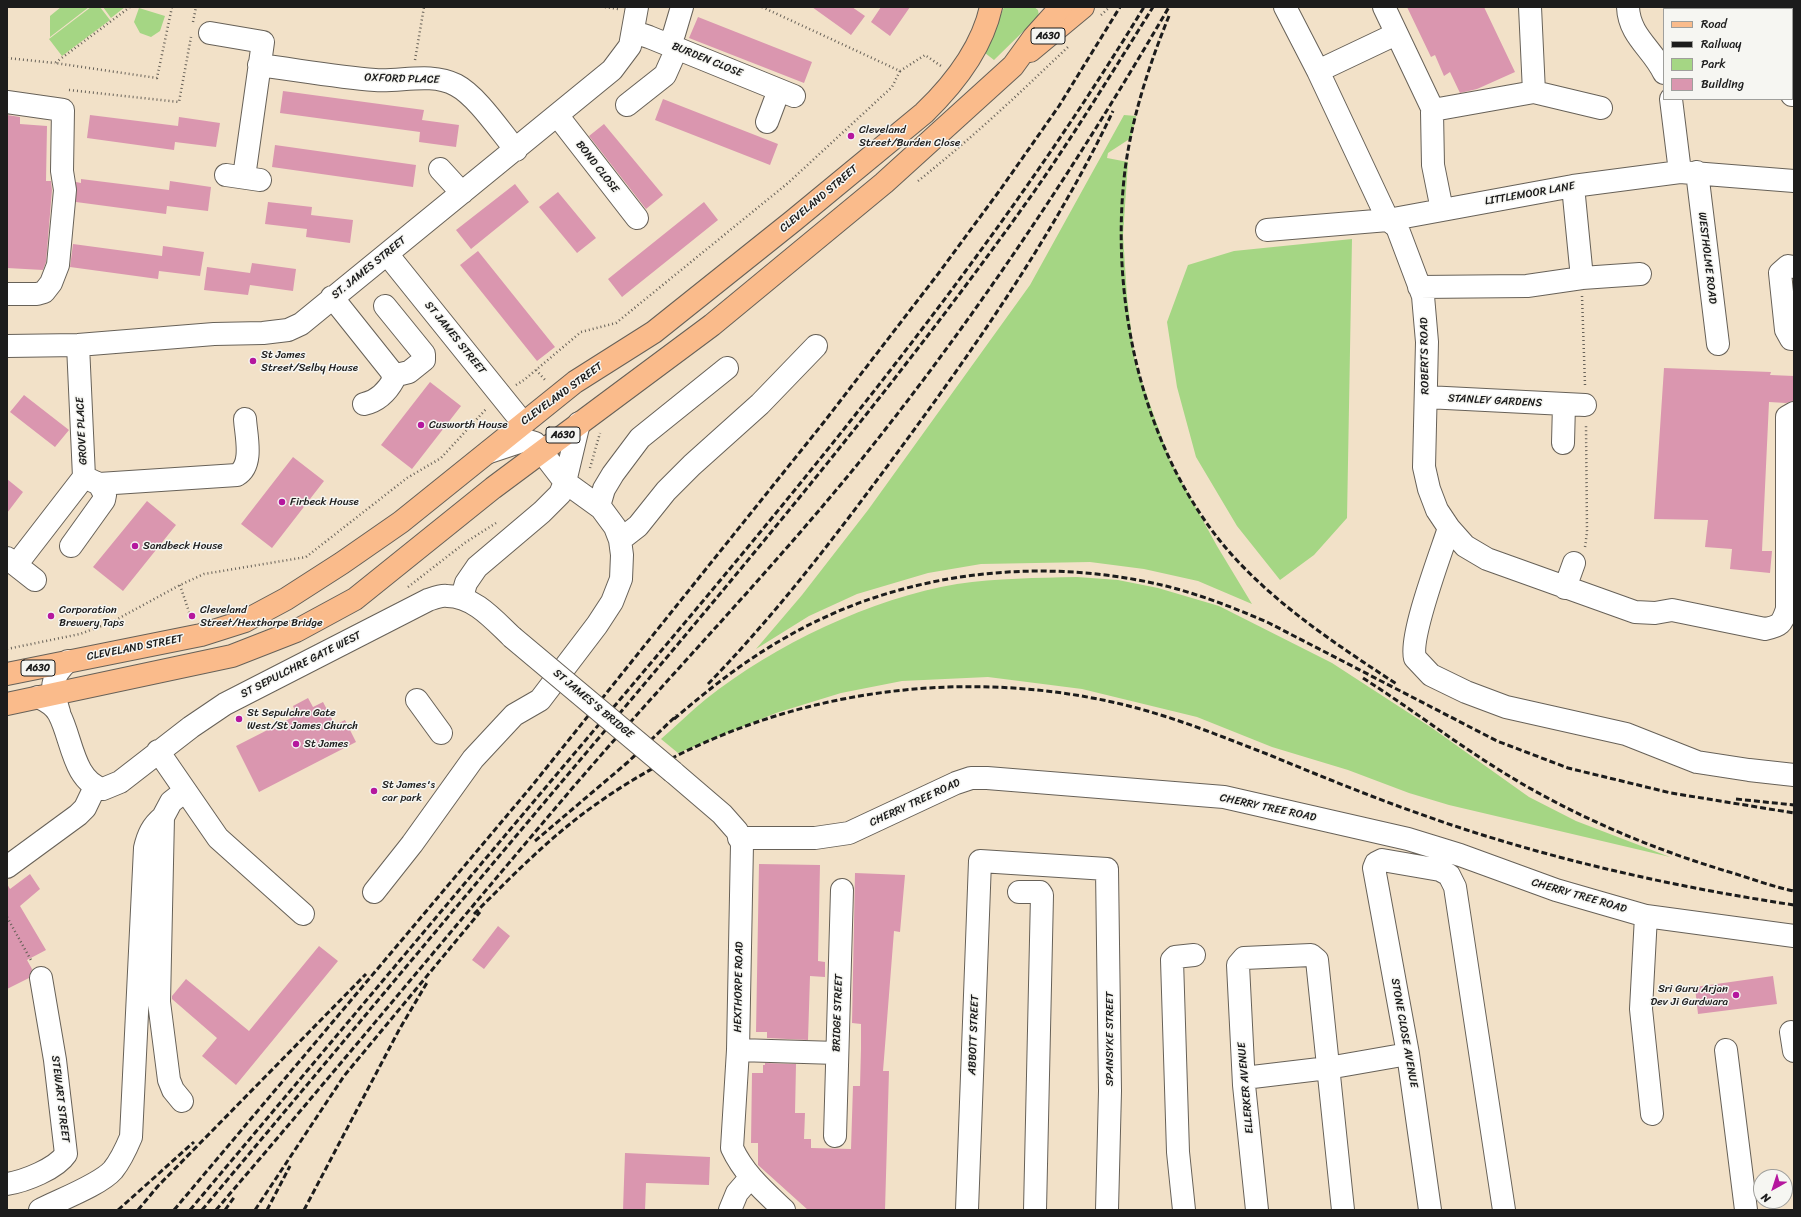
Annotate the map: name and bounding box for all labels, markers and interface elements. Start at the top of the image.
legend [1663,8,1793,100]
text: Road [1701,13,1727,35]
road number: A630 [1031,28,1065,44]
text: Railway [1701,33,1742,55]
street label: BURDEN CLOSE [670,40,744,80]
text: Park [1701,53,1726,75]
street label: OXFORD PLACE [364,71,440,87]
text: Building [1701,73,1744,95]
place label: Cleveland Street/Burden Close [859,123,960,149]
marker: Cleveland Street/Burden Close [846,131,856,141]
street label: BOND CLOSE [573,138,621,196]
street label: CLEVELAND STREET [777,163,861,235]
street label: LITTLEMOOR LANE [1484,180,1576,208]
street label: WESTHOLME ROAD [1695,211,1719,305]
street label: ST. JAMES STREET [329,234,409,302]
street label: ST JAMES STREET [422,299,488,377]
street label: ROBERTS ROAD [1418,317,1432,395]
place label: St James Street/Selby House [261,348,358,374]
marker: St James Street/Selby House [248,356,258,366]
street label: CLEVELAND STREET [519,360,605,428]
street label: STANLEY GARDENS [1447,392,1543,410]
street label: GROVE PLACE [74,397,90,465]
place label: Cusworth House [429,418,508,432]
marker: Cusworth House [416,420,426,430]
road number: A630 [546,427,580,443]
place label: Firbeck House [290,495,359,509]
marker: Firbeck House [277,497,287,507]
place label: Sandbeck House [143,539,223,553]
marker: Sandbeck House [130,541,140,551]
place label: Corporation Brewery Taps [59,603,124,629]
place label: Cleveland Street/Hexthorpe Bridge [200,603,323,629]
marker: Corporation Brewery Taps [46,611,56,621]
marker: Cleveland Street/Hexthorpe Bridge [187,611,197,621]
street label: ST SEPULCHRE GATE WEST [239,629,363,701]
street label: CLEVELAND STREET [86,632,184,664]
road number: A630 [21,660,55,676]
street label: ST JAMES'S BRIDGE [550,667,636,741]
place label: St Sepulchre Gate West/St James Church [247,706,358,732]
marker: St Sepulchre Gate West/St James Church [234,714,244,724]
place label: St James [304,737,348,751]
marker: St James [291,739,301,749]
street label: CHERRY TREE ROAD [868,776,962,830]
place label: St James's car park [382,778,435,804]
marker: St James's car park [369,786,379,796]
street label: CHERRY TREE ROAD [1219,791,1317,825]
street label: CHERRY TREE ROAD [1530,876,1628,916]
street label: HEXTHORPE ROAD [732,941,746,1033]
street label: BRIDGE STREET [830,974,846,1052]
street label: STONE CLOSE AVENUE [1388,977,1420,1089]
place label: Sri Guru Arjan Dev Ji Gurdwara [1651,982,1728,1008]
marker: Sri Guru Arjan Dev Ji Gurdwara [1731,990,1741,1000]
street label: SPANSYKE STREET [1103,992,1117,1086]
street label: ABBOTT STREET [966,995,982,1075]
street label: ELLERKER AVENUE [1235,1042,1257,1134]
street label: STEWART STREET [48,1055,72,1143]
north arrow [1753,1169,1793,1209]
text: N [1757,1188,1775,1208]

